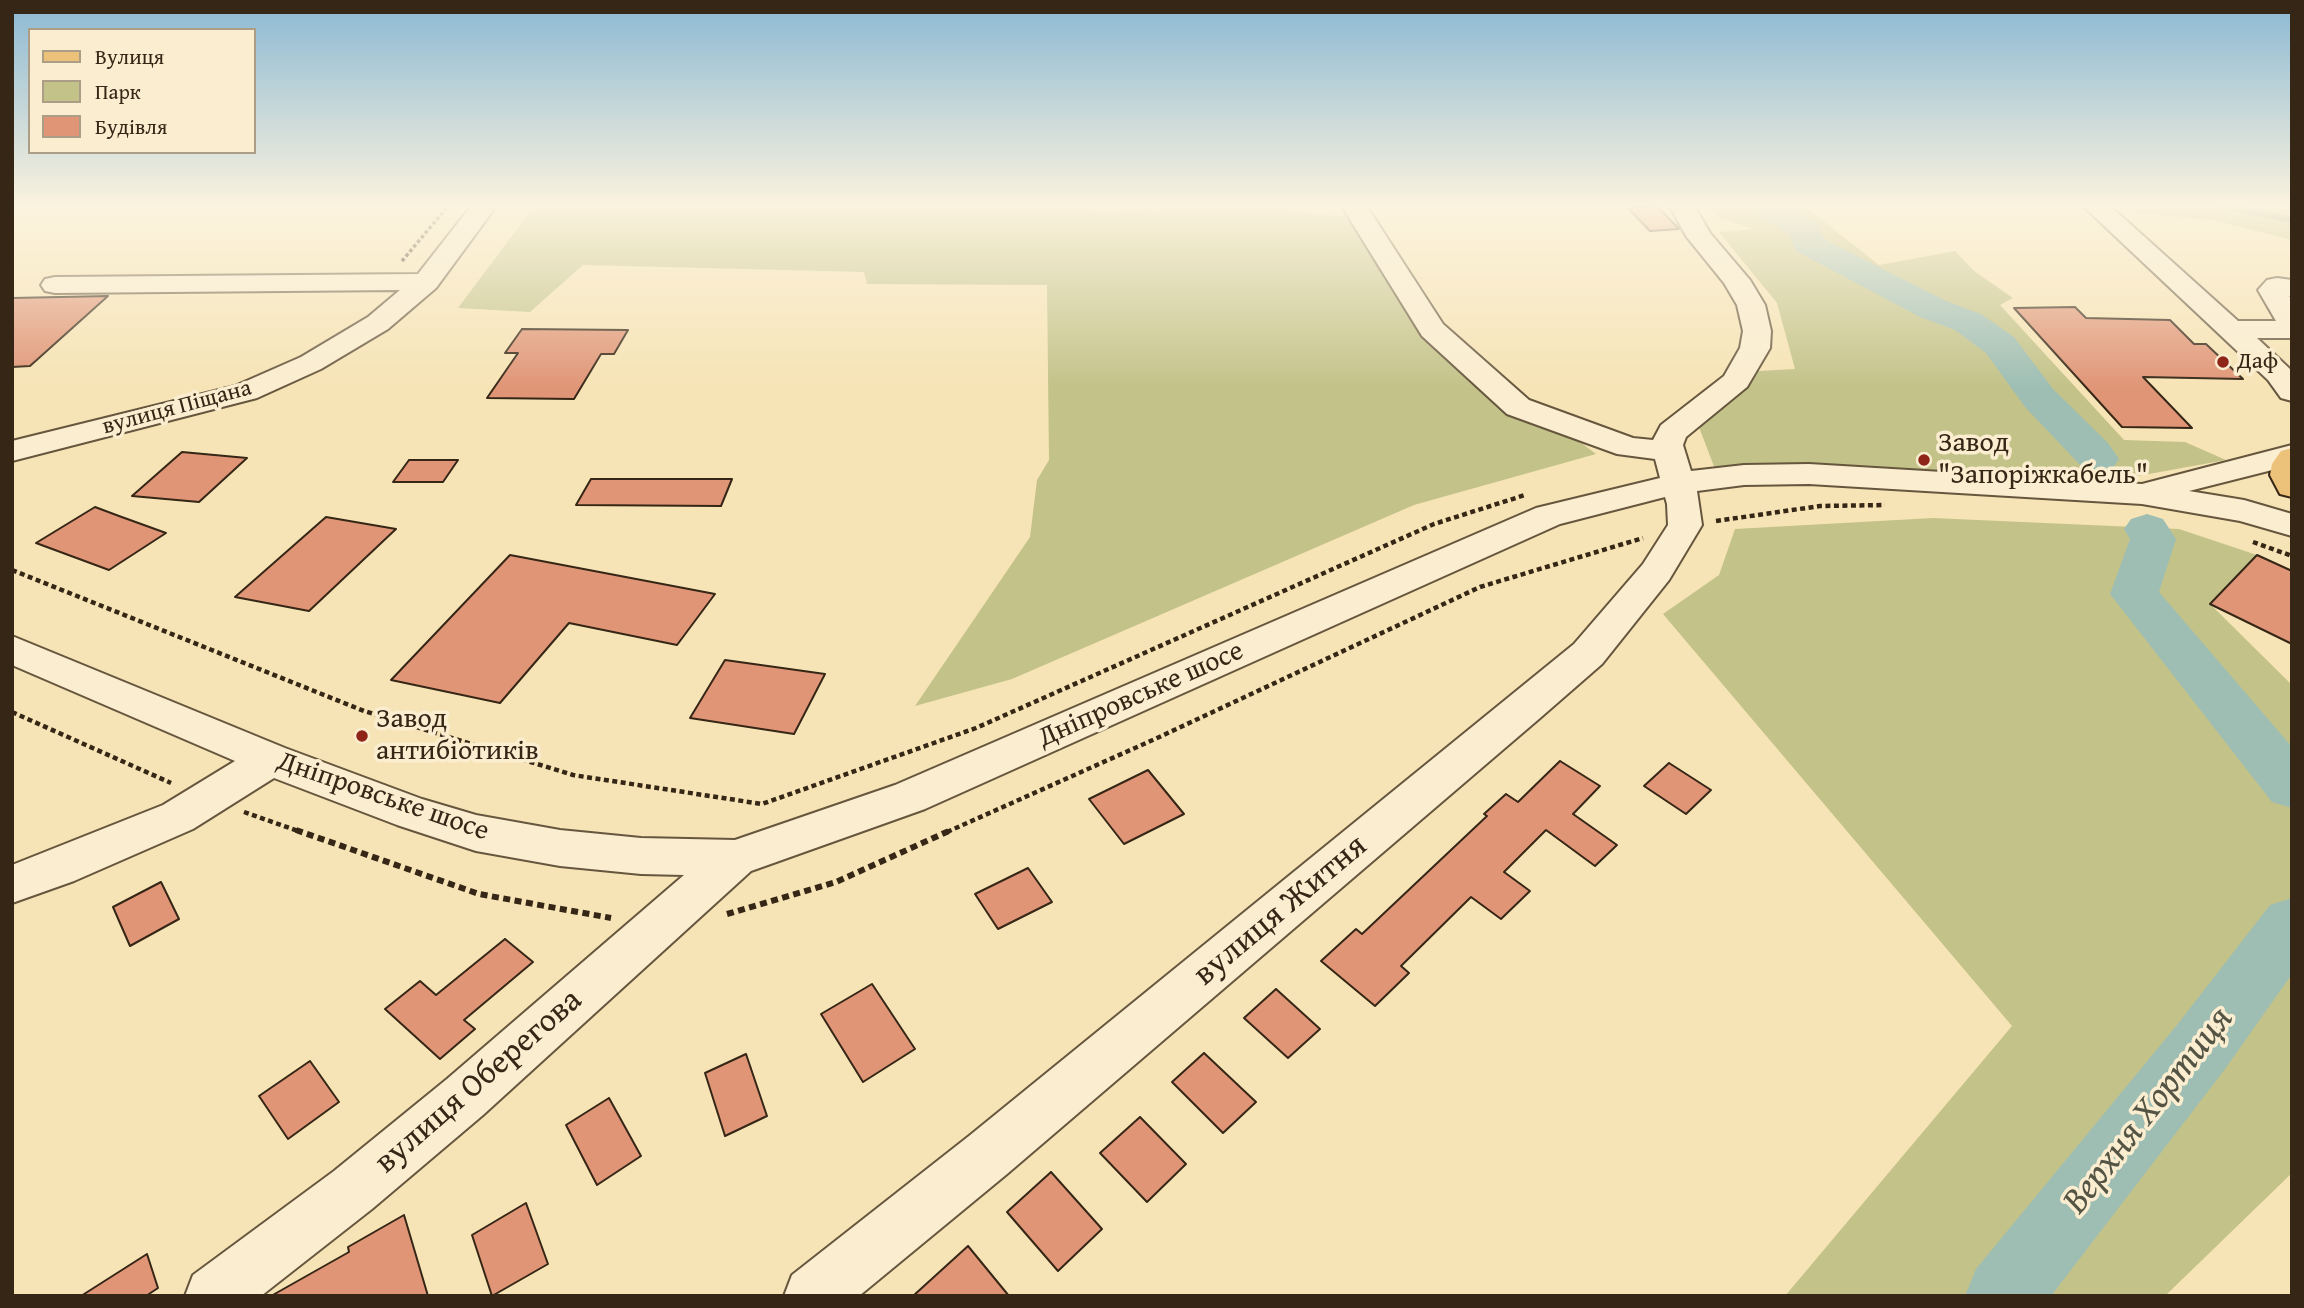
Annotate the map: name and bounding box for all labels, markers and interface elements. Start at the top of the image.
legend [28,28,256,154]
text: Вулиця [95,41,164,72]
text: Парк [95,76,141,107]
text: Будівля [95,111,167,142]
place label: Даф [2237,348,2278,376]
marker: Даф [2215,354,2231,370]
street label: вулиця Піщана [99,375,255,441]
place label: Завод "Запоріжкабель" [1938,427,2148,493]
marker: Завод "Запоріжкабель" [1916,452,1932,468]
street label: Дніпровське шосе [1033,635,1249,755]
place label: Завод антибіотиків [376,703,539,769]
marker: Завод антибіотиків [354,728,370,744]
street label: Дніпровське шосе [273,745,493,849]
street label: вулиця Житня [1186,827,1376,995]
street label: вулиця Оберегова [367,981,591,1183]
water label: Верхня Хортиця [2054,999,2244,1223]

